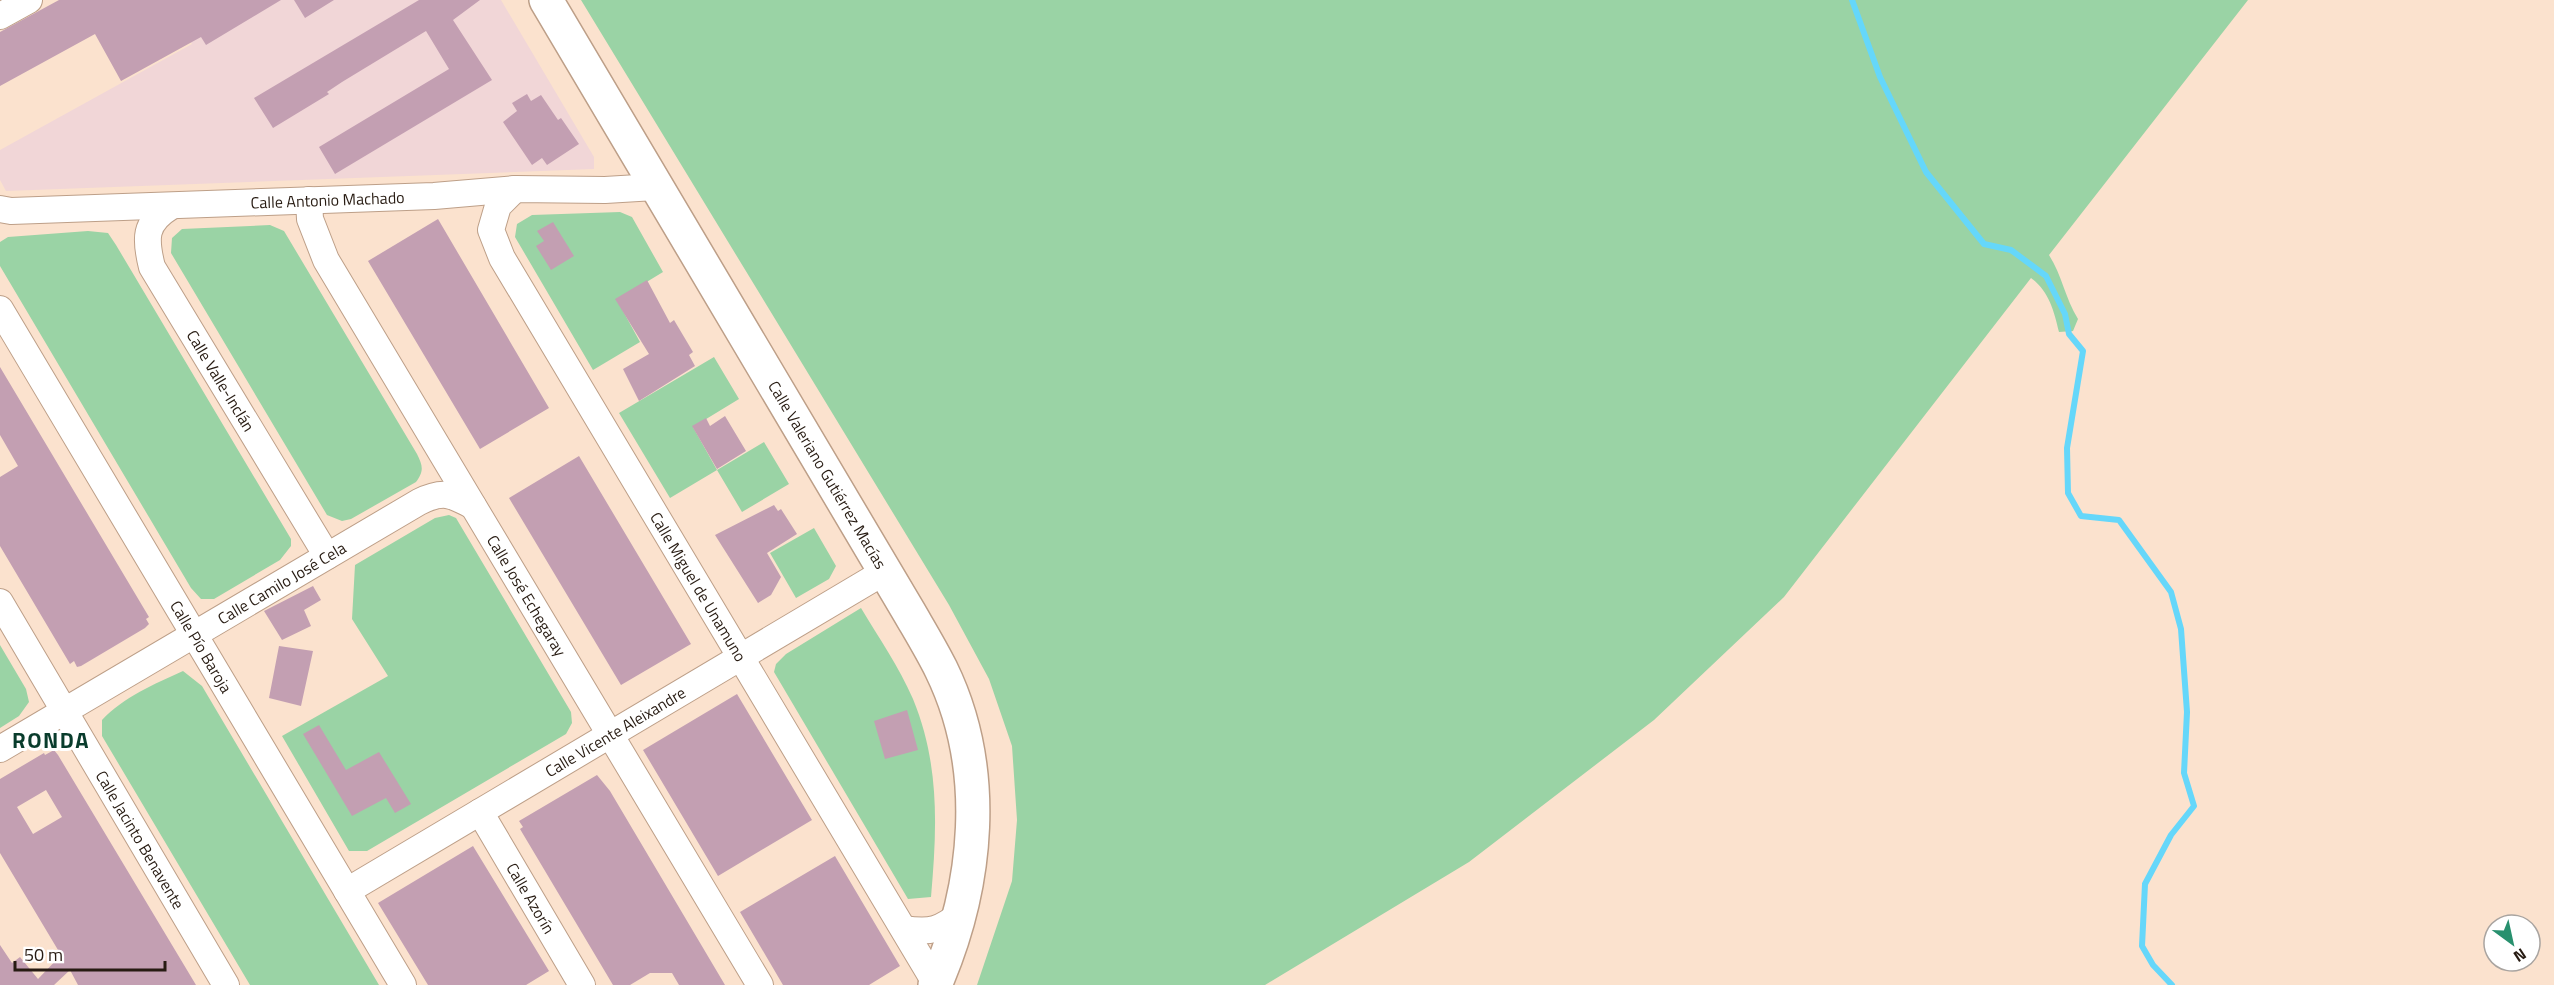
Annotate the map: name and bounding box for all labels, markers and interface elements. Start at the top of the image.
street label: Calle Antonio Machado [250,185,405,214]
street label: Calle Valle-Inclán [181,325,261,436]
street label: Calle Valeriano Gutiérrez Macías [762,376,893,573]
street label: Calle Miguel de Unamuno [644,507,753,666]
street label: Calle José Echegaray [481,530,573,661]
street label: Calle Camilo José Cela [213,536,350,630]
street label: Calle Pío Baroja [164,596,238,697]
street label: Calle Vicente Aleixandre [540,680,690,783]
district label: RONDA [12,723,90,757]
street label: Calle Jacinto Benavente [90,766,191,914]
street label: Calle Azorín [500,858,561,938]
north arrow [2482,913,2542,973]
scale bar [15,934,165,972]
text: 50 m [24,941,63,968]
text: N [2509,942,2531,969]

